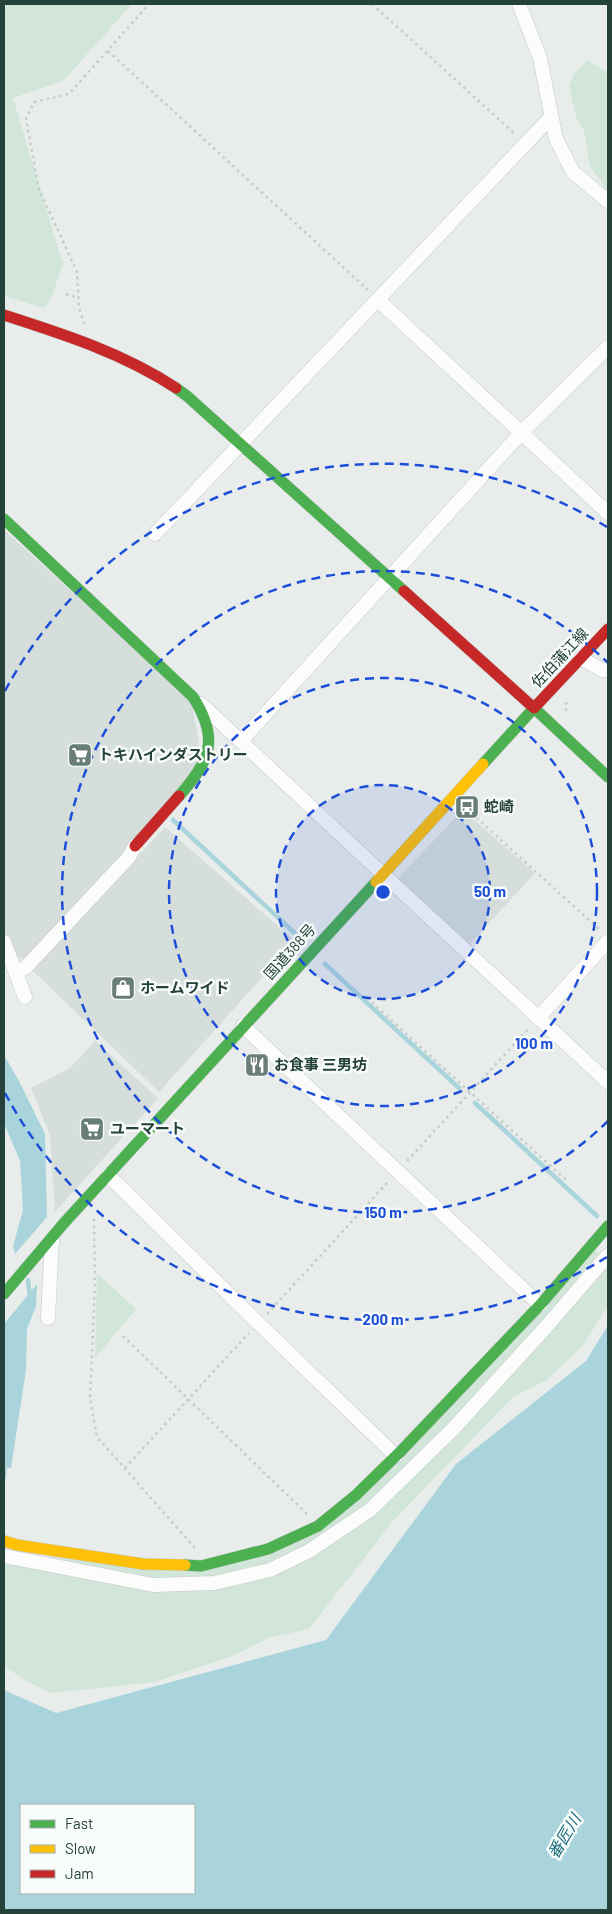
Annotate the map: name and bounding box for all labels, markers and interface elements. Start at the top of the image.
street label: 佐伯蒲江線 [527,624,591,691]
supermarket icon: トキハインダストリー [67,742,93,768]
place label: トキハインダストリー [98,745,248,763]
bus stop icon: 蛇崎 [454,794,480,820]
place label: 蛇崎 [484,797,514,815]
text: 50 m [474,882,506,900]
centre of rings [374,883,392,901]
street label: 国道388号 [260,920,319,983]
shop icon: ホームワイド [110,975,136,1001]
place label: ホームワイド [140,978,230,996]
text: 100 m [515,1034,553,1052]
restaurant icon: お食事 三男坊 [244,1052,270,1078]
place label: お食事 三男坊 [274,1055,367,1073]
supermarket icon: ユーマート [79,1116,105,1142]
place label: ユーマート [110,1119,185,1137]
text: 150 m [364,1203,402,1221]
text: 200 m [362,1310,404,1328]
legend [20,1804,195,1894]
water label: 番匠川 [543,1809,585,1861]
text: Fast [65,1814,93,1832]
text: Slow [65,1839,96,1857]
text: Jam [65,1864,94,1882]

